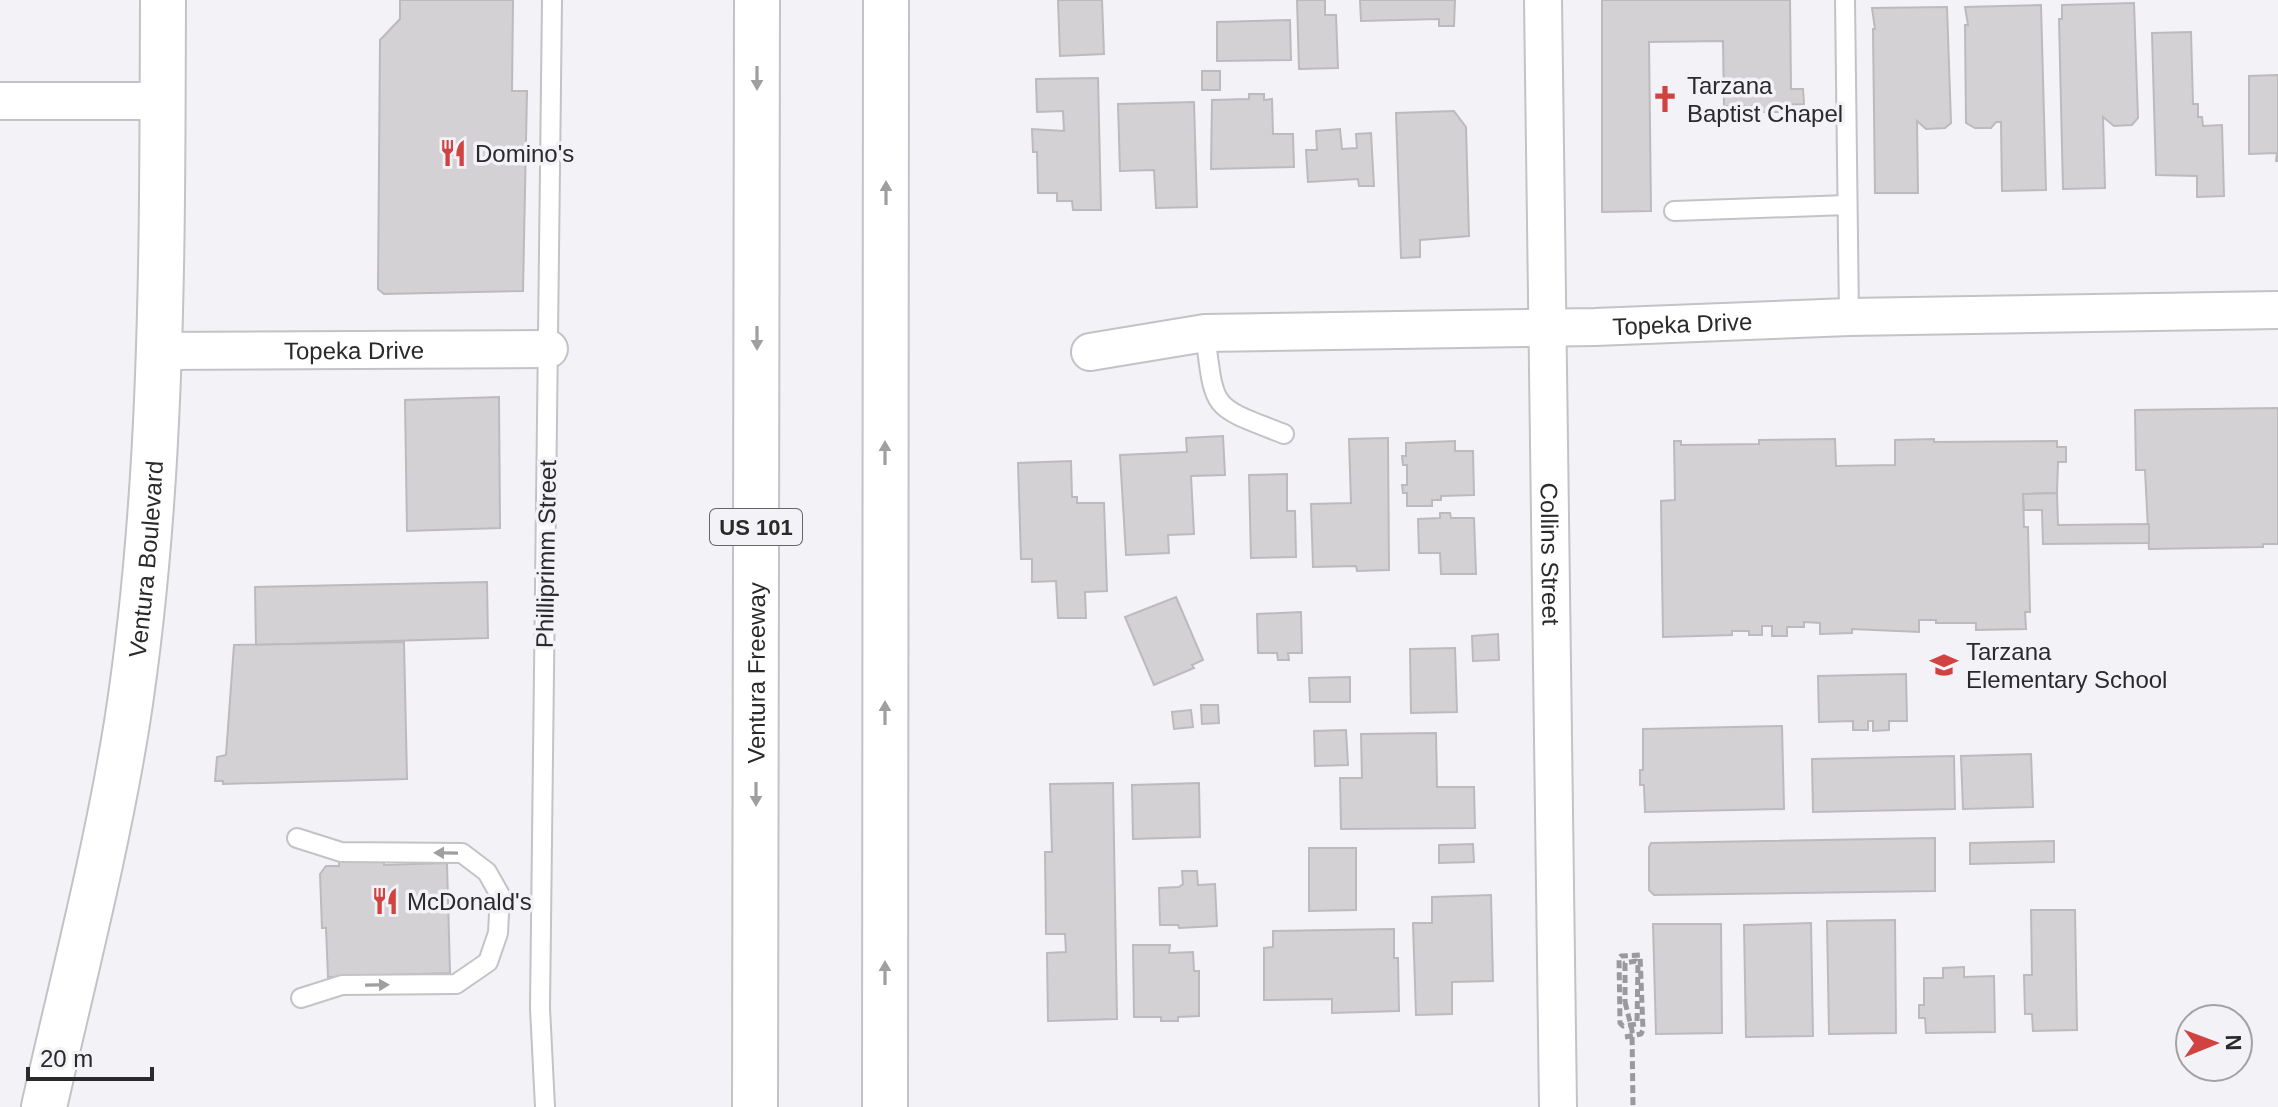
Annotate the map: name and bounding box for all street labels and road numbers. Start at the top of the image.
street label: Topeka Drive [1612,307,1753,340]
street label: Topeka Drive [284,336,424,364]
street label: Philliprimm Street [531,459,561,648]
street label: Ventura Boulevard [123,460,167,659]
street label: Collins Street [1536,482,1565,626]
road number: US 101 [710,509,802,545]
street label: Ventura Freeway [742,582,769,764]

